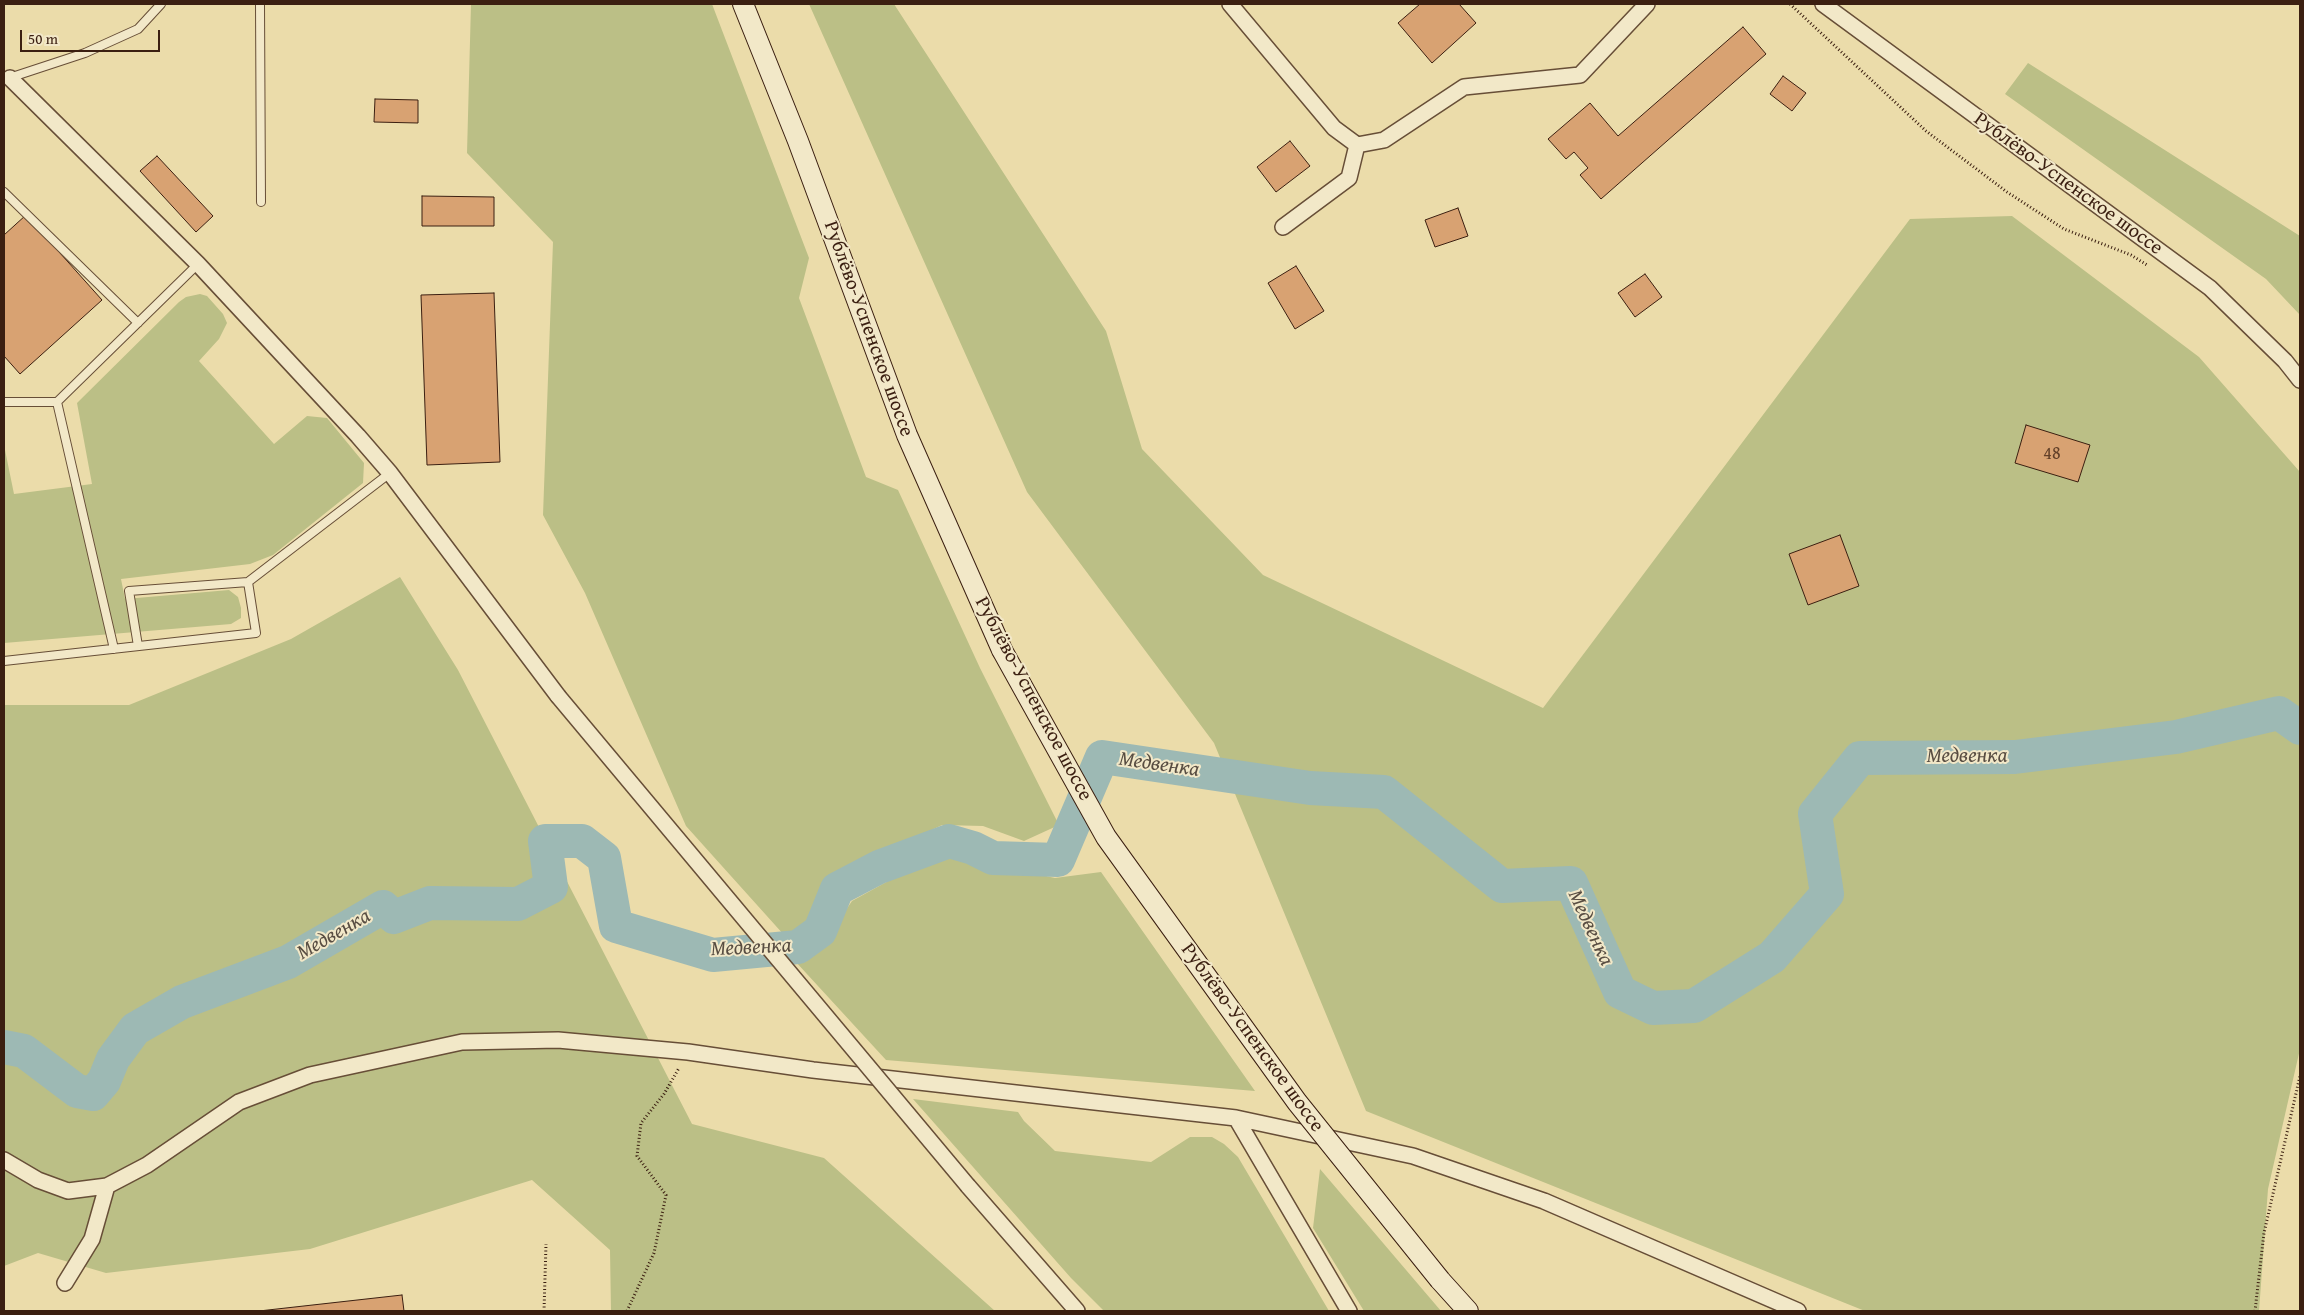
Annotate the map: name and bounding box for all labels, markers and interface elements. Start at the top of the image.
scale bar [22,20,162,52]
text: 50 m [28,28,58,49]
street label: Рублёво-Успенское шоссе [1969,107,2167,261]
street label: Рублёво-Успенское шоссе [818,218,918,440]
house number: 48 [2043,443,2061,465]
street label: Рублёво-Успенское шоссе [969,593,1097,805]
water label: Медвенка [1927,744,2007,770]
water label: Медвенка [1117,747,1201,783]
water label: Медвенка [1562,886,1618,970]
water label: Медвенка [293,904,375,966]
water label: Медвенка [710,933,792,963]
street label: Рублёво-Успенское шоссе [1175,939,1329,1137]

